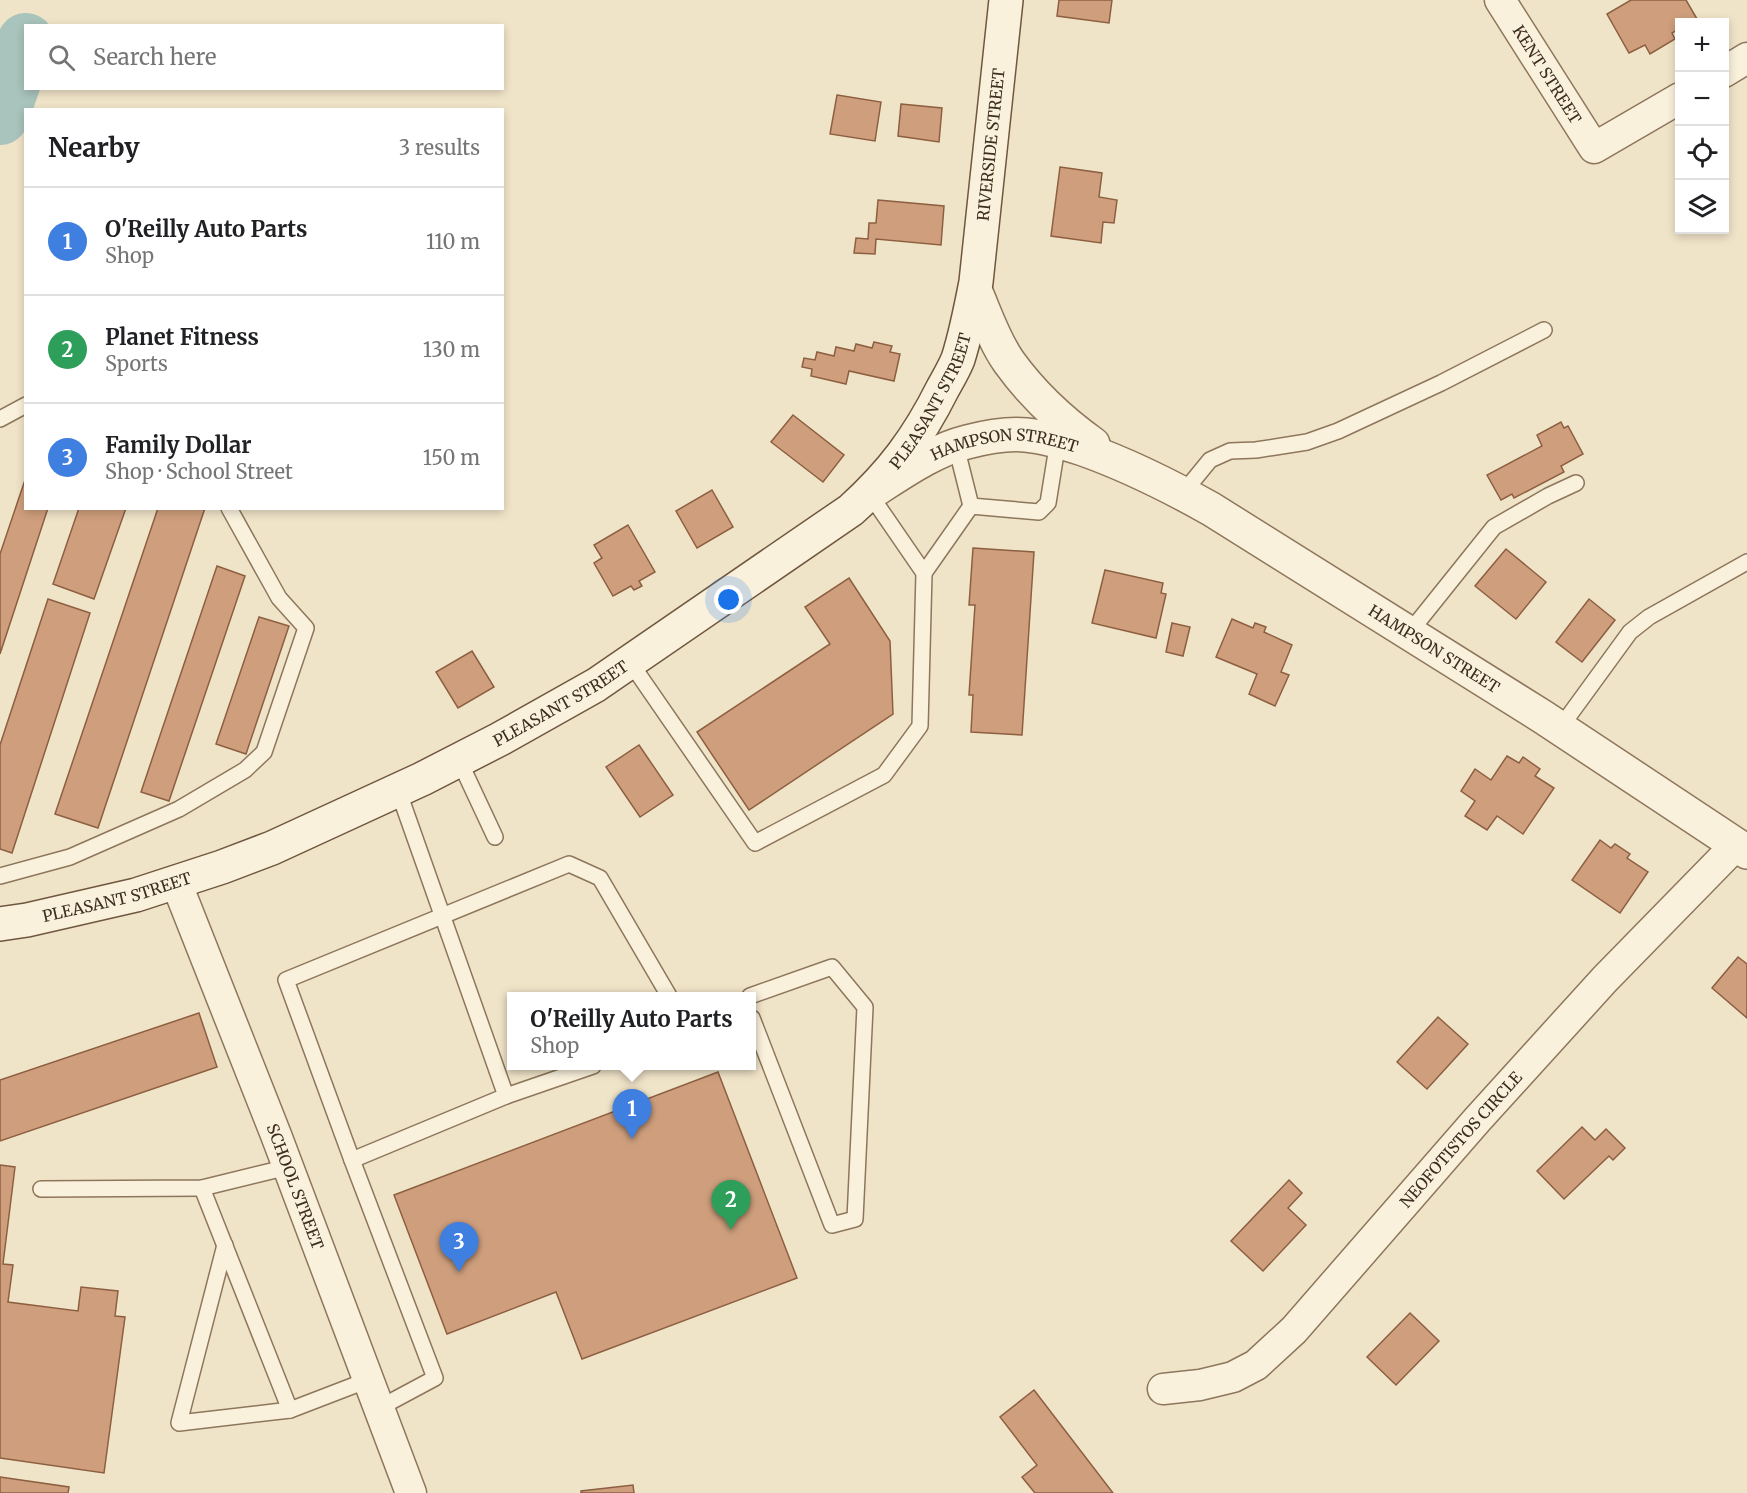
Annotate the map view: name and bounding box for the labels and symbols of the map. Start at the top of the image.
street label: KENT STREET [1509,21,1586,127]
street label: RIVERSIDE STREET [973,67,1009,222]
street label: PLEASANT STREET [885,331,975,473]
street label: HAMPSON STREET [927,424,1081,465]
your location [714,585,743,614]
street label: HAMPSON STREET [1365,600,1503,697]
street label: PLEASANT STREET [490,656,632,751]
street label: PLEASANT STREET [40,868,194,926]
street label: NEOFOTISTOS CIRCLE [1395,1067,1527,1212]
pin: 1 [612,1090,652,1139]
street label: SCHOOL STREET [262,1121,328,1252]
pin: 2 [712,1180,750,1230]
pin: 3 [440,1222,478,1272]

